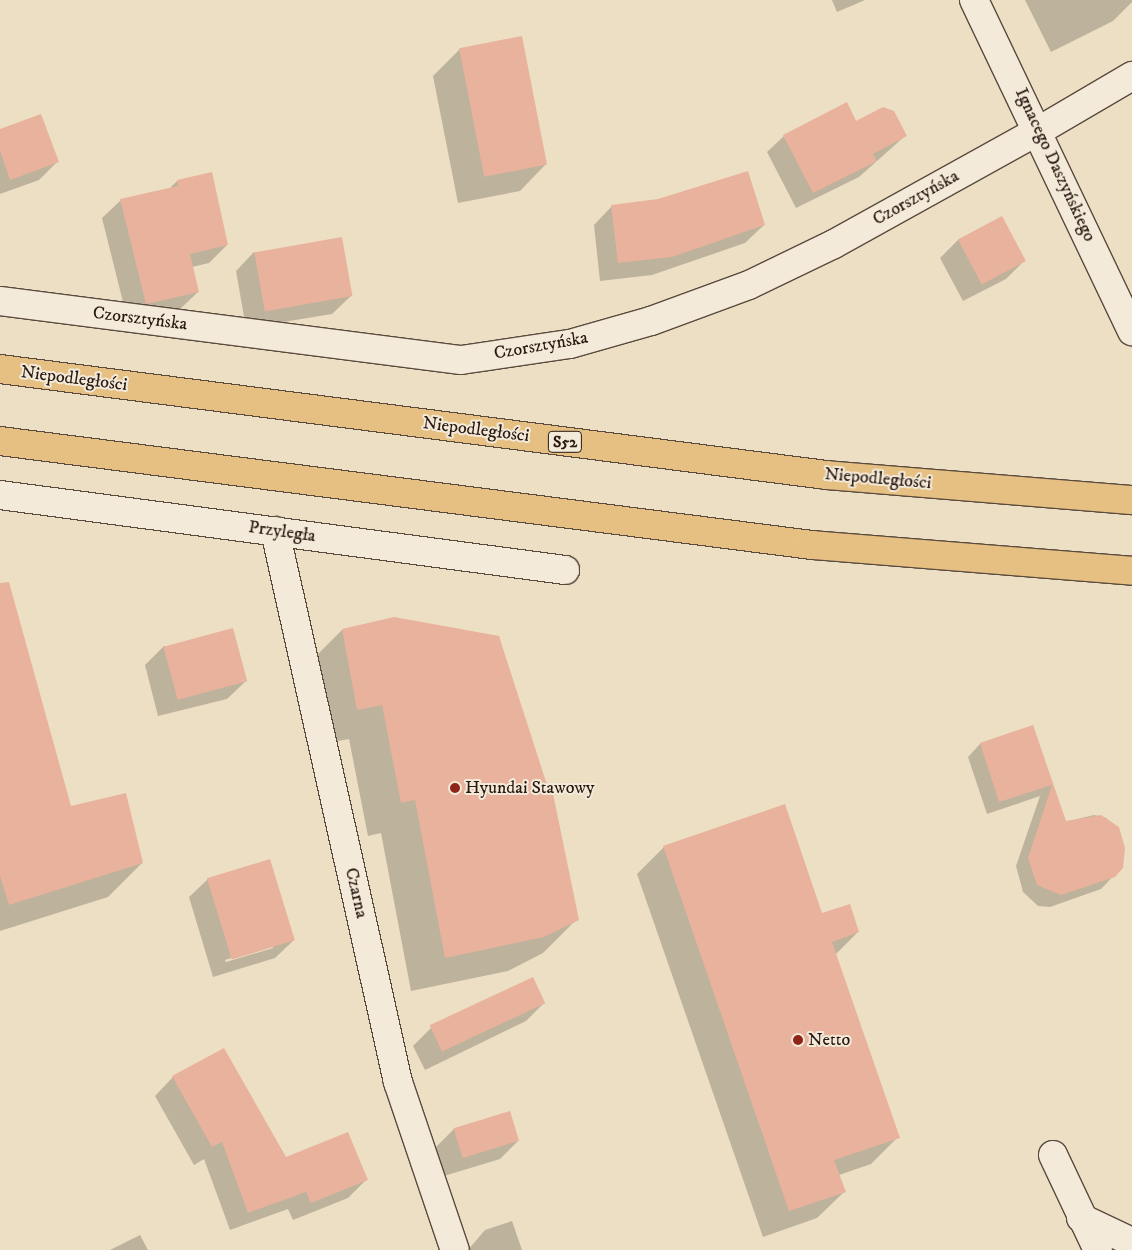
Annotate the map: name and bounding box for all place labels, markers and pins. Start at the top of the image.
place label: Hyundai Stawowy [465,777,594,799]
marker: Hyundai Stawowy [449,782,461,794]
place label: Netto [808,1029,850,1051]
marker: Netto [792,1034,804,1046]

